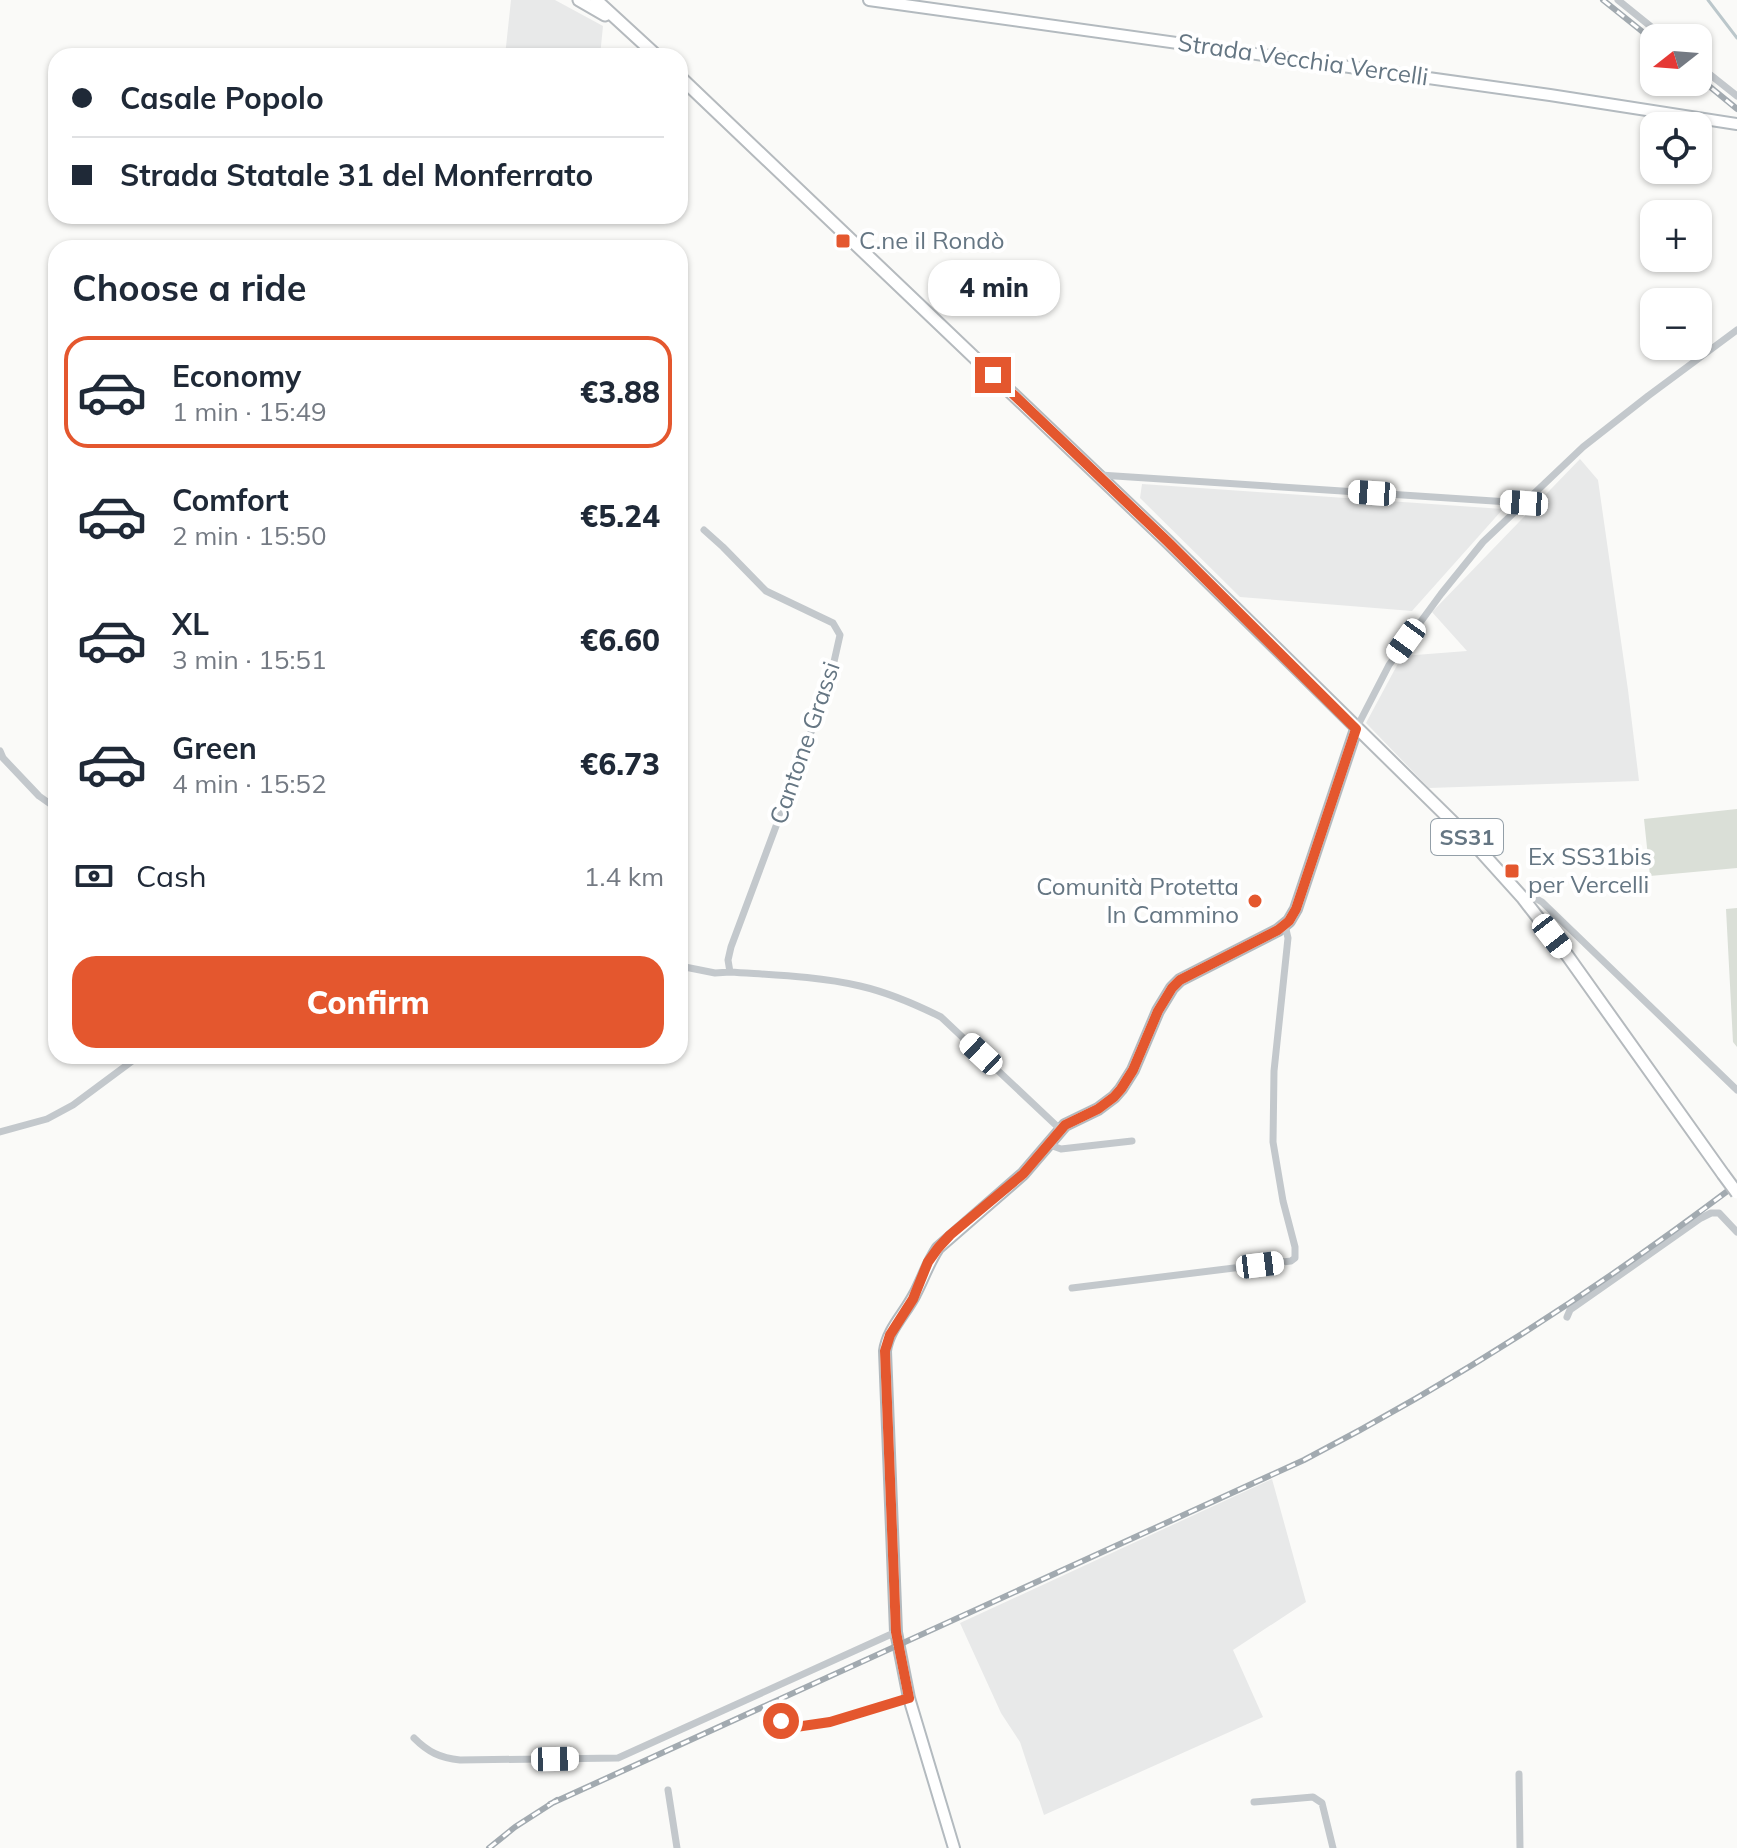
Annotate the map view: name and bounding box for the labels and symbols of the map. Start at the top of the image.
north arrow [1640,24,1712,96]
street label: Strada Vecchia Vercelli [1176,27,1430,91]
place label: C.ne il Rondò [859,225,1004,255]
marker: C.ne il Rondò [834,232,852,250]
callout: 4 min [927,259,1059,315]
route end [975,357,1011,393]
car [1347,479,1397,507]
car [1499,489,1549,517]
car [1382,615,1430,667]
street label: Cantone Grassi [762,657,846,828]
road number: SS31 [1431,819,1503,855]
place label: Ex SS31bis per Vercelli [1528,841,1652,899]
marker: Ex SS31bis per Vercelli [1503,862,1521,880]
place label: Comunità Protetta In Cammino [1036,871,1239,929]
marker: Comunità Protetta In Cammino [1246,892,1264,910]
car [1528,910,1576,962]
car [955,1029,1007,1079]
car [1235,1250,1285,1280]
route start [763,1703,799,1739]
car [531,1747,579,1771]

